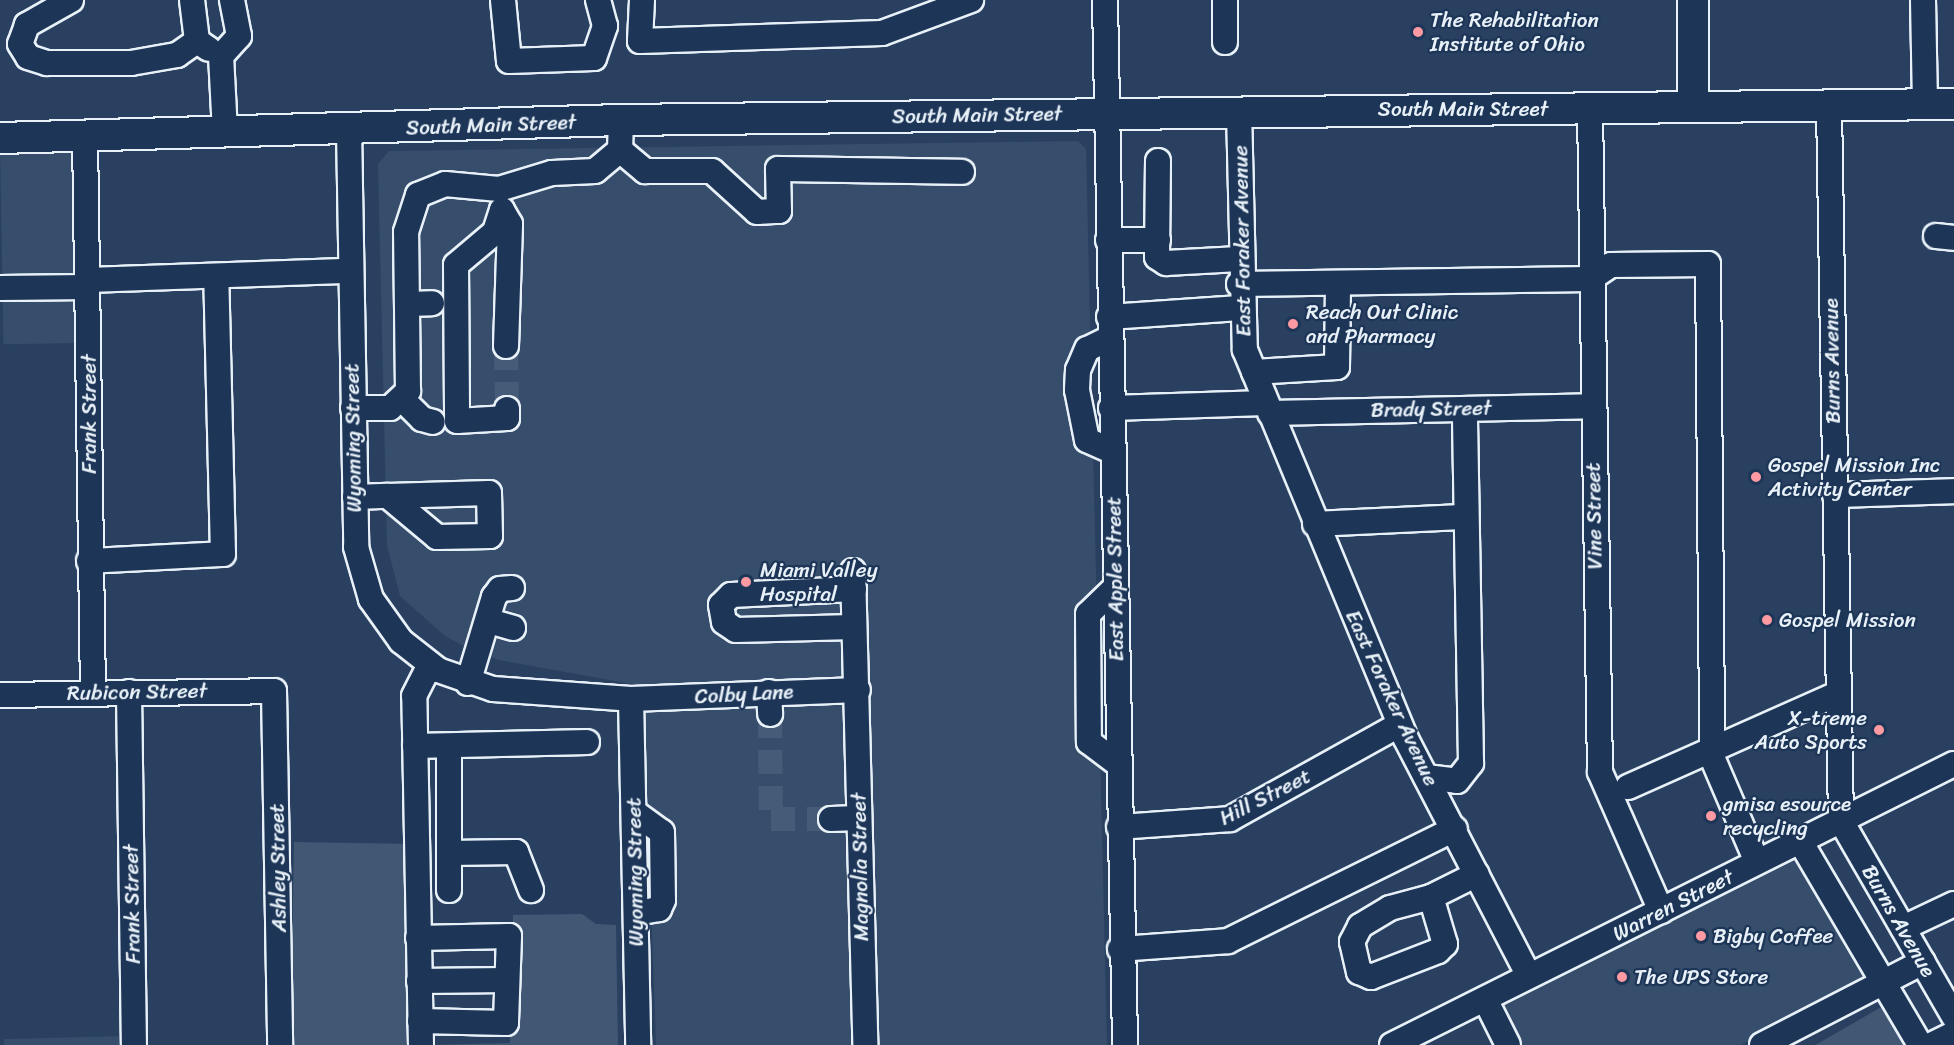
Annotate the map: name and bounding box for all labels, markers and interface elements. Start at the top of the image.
place label: The Rehabilitation Institute of Ohio [1430,7,1600,57]
marker: The Rehabilitation Institute of Ohio [1411,25,1425,39]
street label: South Main Street [1377,96,1549,122]
street label: South Main Street [891,101,1063,129]
street label: South Main Street [405,109,577,141]
street label: East Foraker Avenue [1228,146,1256,336]
street label: Burns Avenue [1818,298,1846,424]
place label: Reach Out Clinic and Pharmacy [1306,299,1459,349]
marker: Reach Out Clinic and Pharmacy [1284,315,1302,333]
street label: Frank Street [76,354,102,474]
street label: Wyoming Street [339,364,367,512]
street label: Brady Street [1370,395,1492,423]
place label: Gospel Mission Inc Activity Center [1768,452,1940,502]
street label: Vine Street [1580,462,1608,570]
marker: Gospel Mission Inc Activity Center [1749,470,1763,484]
street label: East Apple Street [1101,496,1129,662]
place label: Miami Valley Hospital [760,557,876,607]
marker: Miami Valley Hospital [737,573,755,591]
street label: East Foraker Avenue [1340,607,1444,789]
place label: Gospel Mission [1779,607,1916,633]
marker: Gospel Mission [1760,613,1774,627]
street label: Rubicon Street [67,678,207,706]
street label: Colby Lane [694,679,794,709]
place label: X-treme Auto Sports [1755,705,1867,755]
marker: X-treme Auto Sports [1872,723,1886,737]
street label: Hill Street [1215,763,1315,831]
place label: gmisa esource recycling [1723,791,1852,841]
street label: Magnolia Street [846,792,874,942]
street label: Wyoming Street [621,798,649,946]
street label: Ashley Street [264,803,292,933]
marker: gmisa esource recycling [1704,809,1718,823]
street label: Frank Street [118,844,146,964]
street label: Burns Avenue [1857,860,1941,982]
street label: Warren Street [1608,864,1738,946]
place label: Bigby Coffee [1713,923,1833,949]
marker: Bigby Coffee [1694,929,1708,943]
place label: The UPS Store [1634,964,1771,990]
marker: The UPS Store [1615,970,1629,984]

